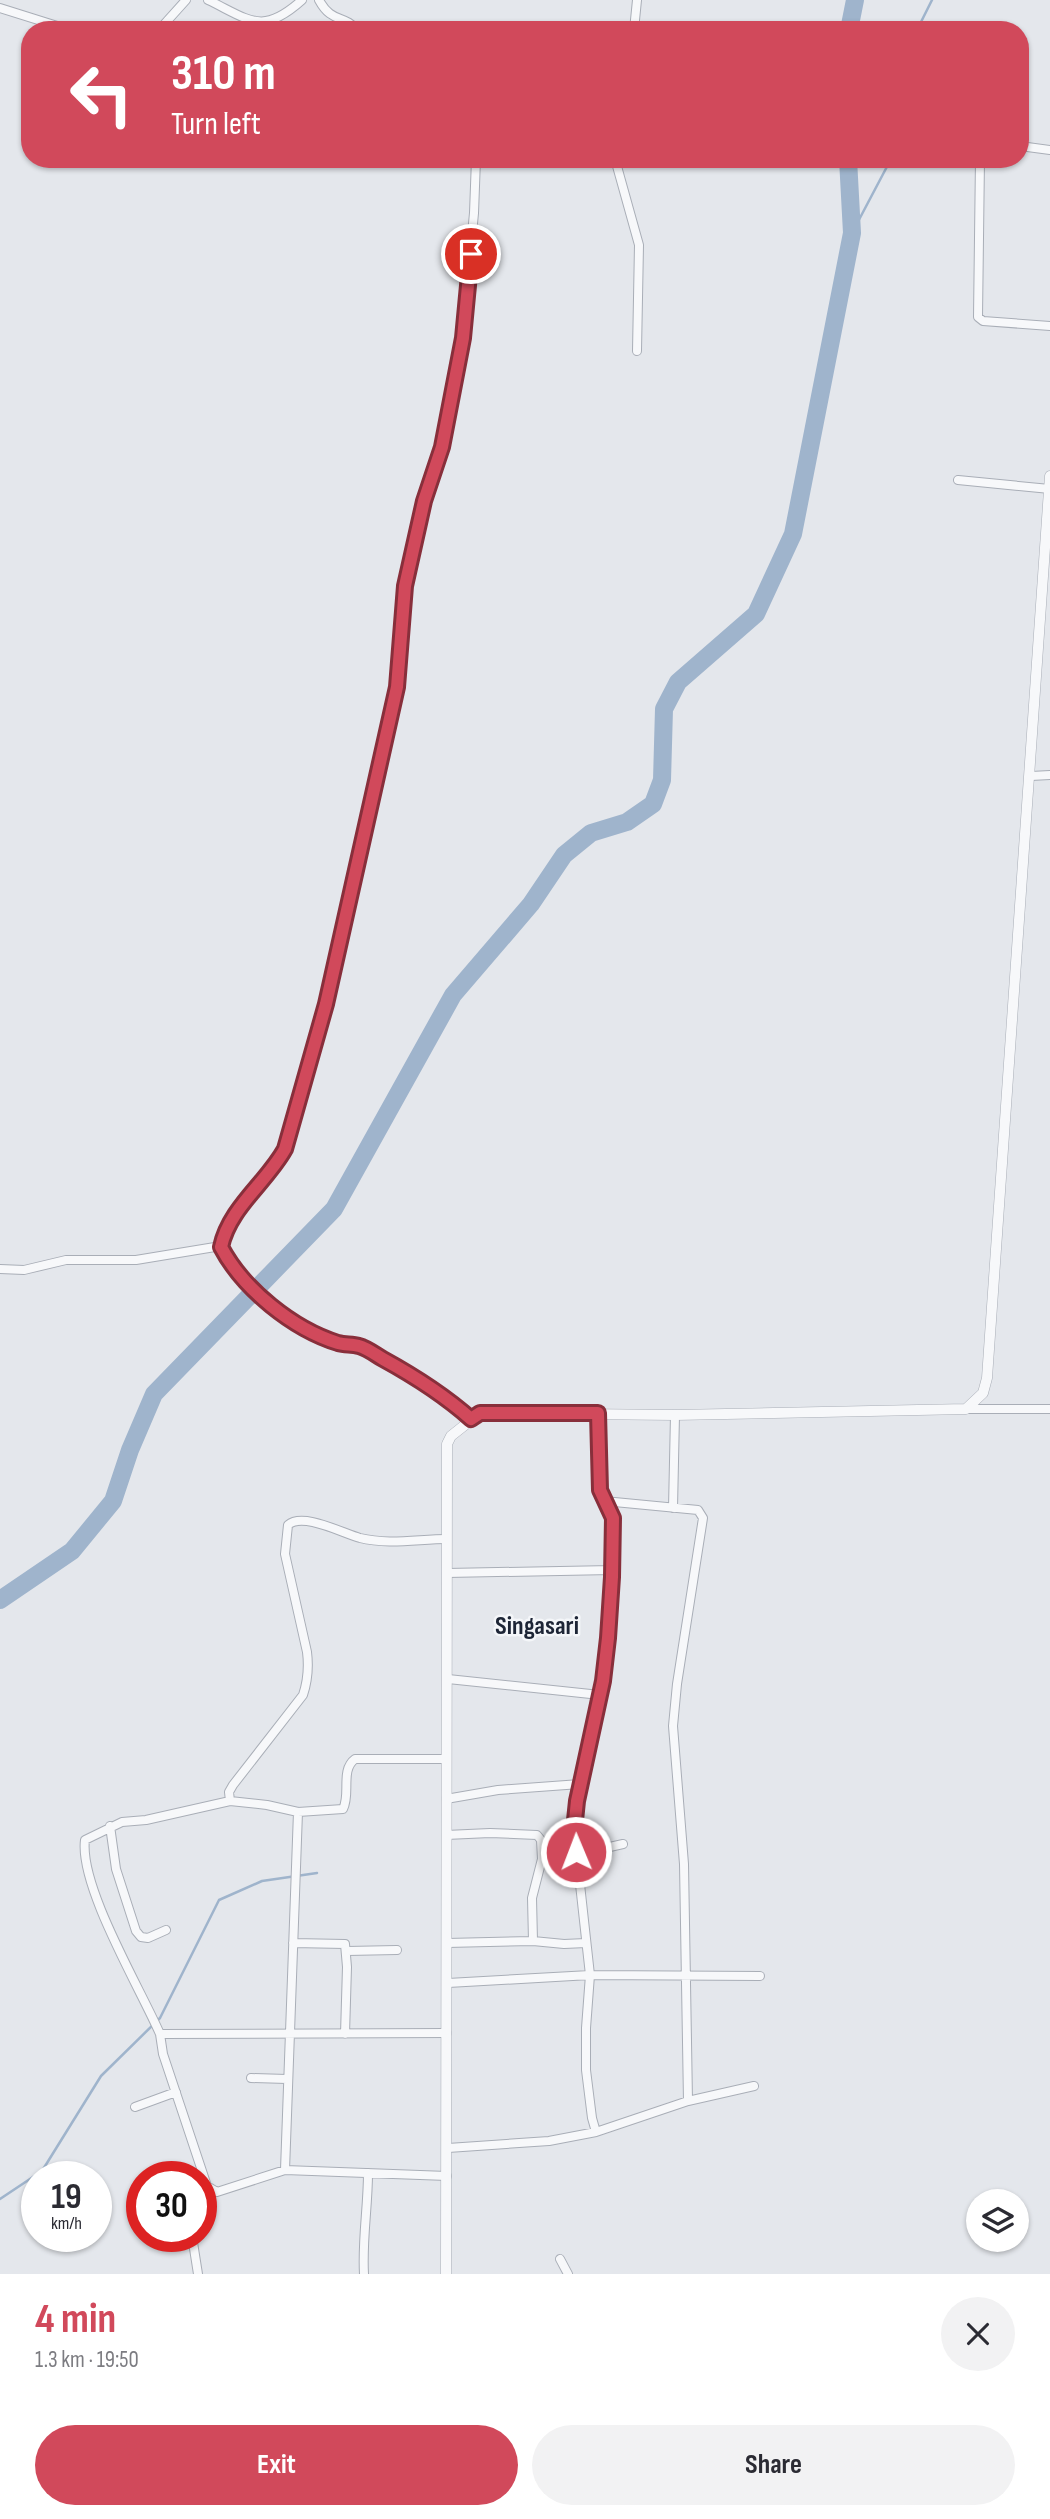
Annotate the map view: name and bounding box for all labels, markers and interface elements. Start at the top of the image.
text: 310 m [171,45,276,104]
icon: left [56,49,147,140]
text: Turn left [171,105,261,144]
pin [441,224,501,284]
icon: arrive [452,235,490,273]
district label: Singasari [495,1611,579,1642]
position arrow [539,1815,613,1889]
speed limit sign: 30 [126,2161,217,2252]
text: 19 [51,2176,82,2219]
map controls [966,2189,1029,2252]
button: layers [966,2189,1029,2252]
text: km/h [51,2213,82,2234]
text: 4 min [35,2294,116,2345]
button: close [941,2297,1015,2371]
text: 1.3 km · 19:50 [35,2346,139,2374]
button: Exit [35,2425,518,2505]
button: Share [532,2425,1015,2505]

